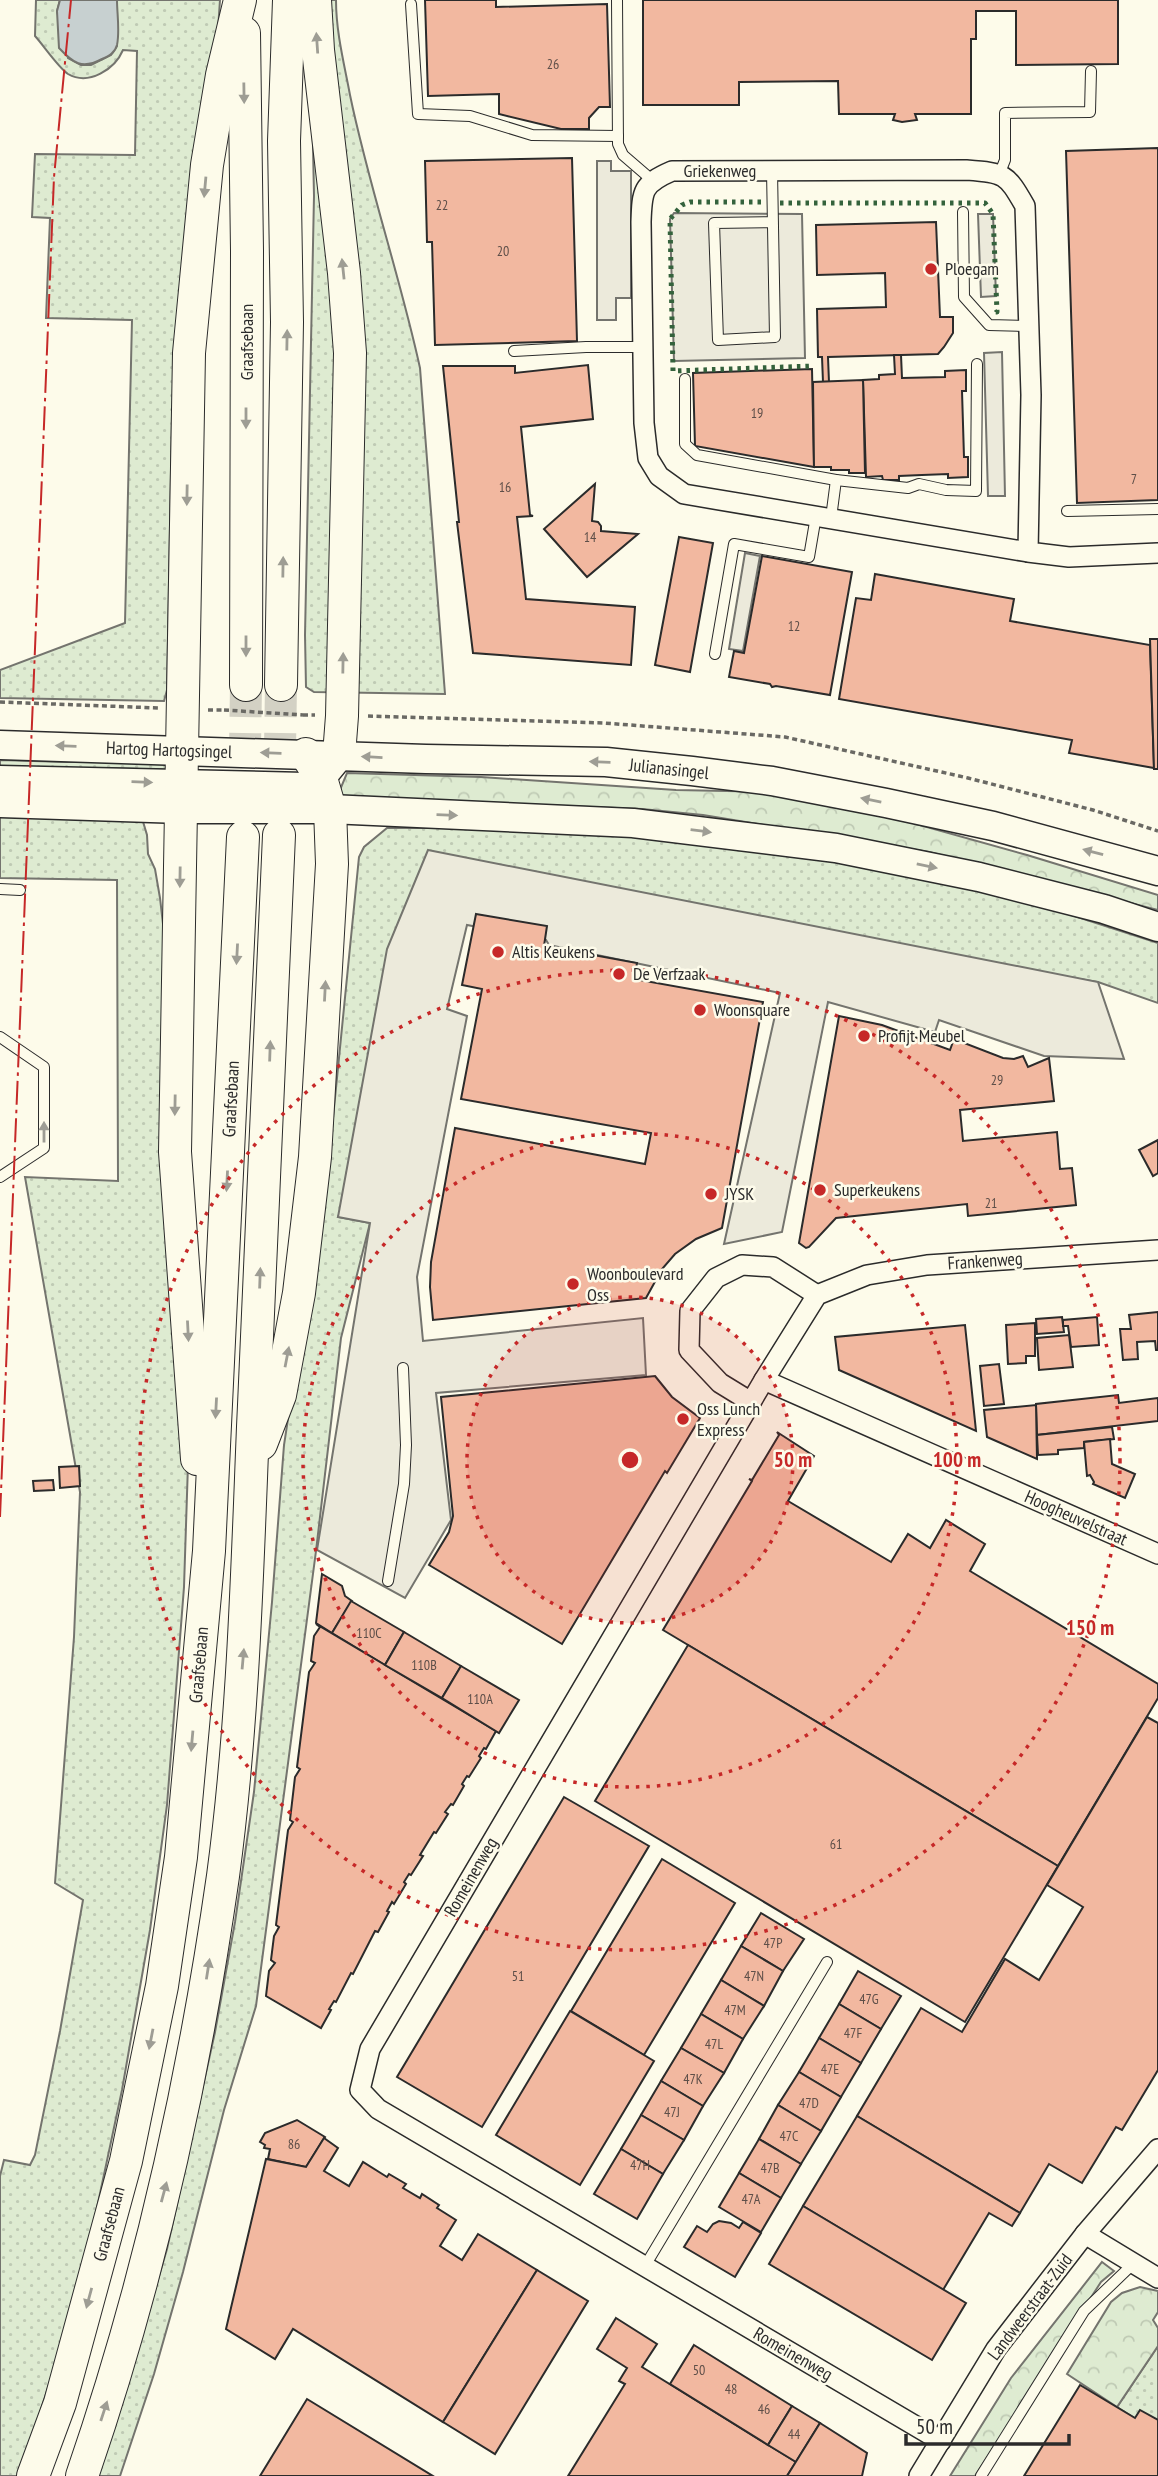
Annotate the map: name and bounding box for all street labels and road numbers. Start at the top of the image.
street label: Griekenweg [684,159,756,182]
street label: Graafsebaan [235,304,258,380]
street label: Hartog Hartogsingel [106,736,233,763]
street label: Julianasingel [627,753,711,784]
street label: Graafsebaan [217,1060,244,1138]
street label: Frankenweg [947,1246,1023,1275]
street label: Hoogheuvelstraat [1021,1485,1131,1550]
street label: Graafsebaan [184,1626,213,1704]
street label: Romeinenweg [439,1833,502,1920]
street label: Graafsebaan [88,2184,130,2264]
street label: Landweerstraat-Zuid [982,2249,1077,2365]
street label: Romeinenweg [750,2322,837,2385]

